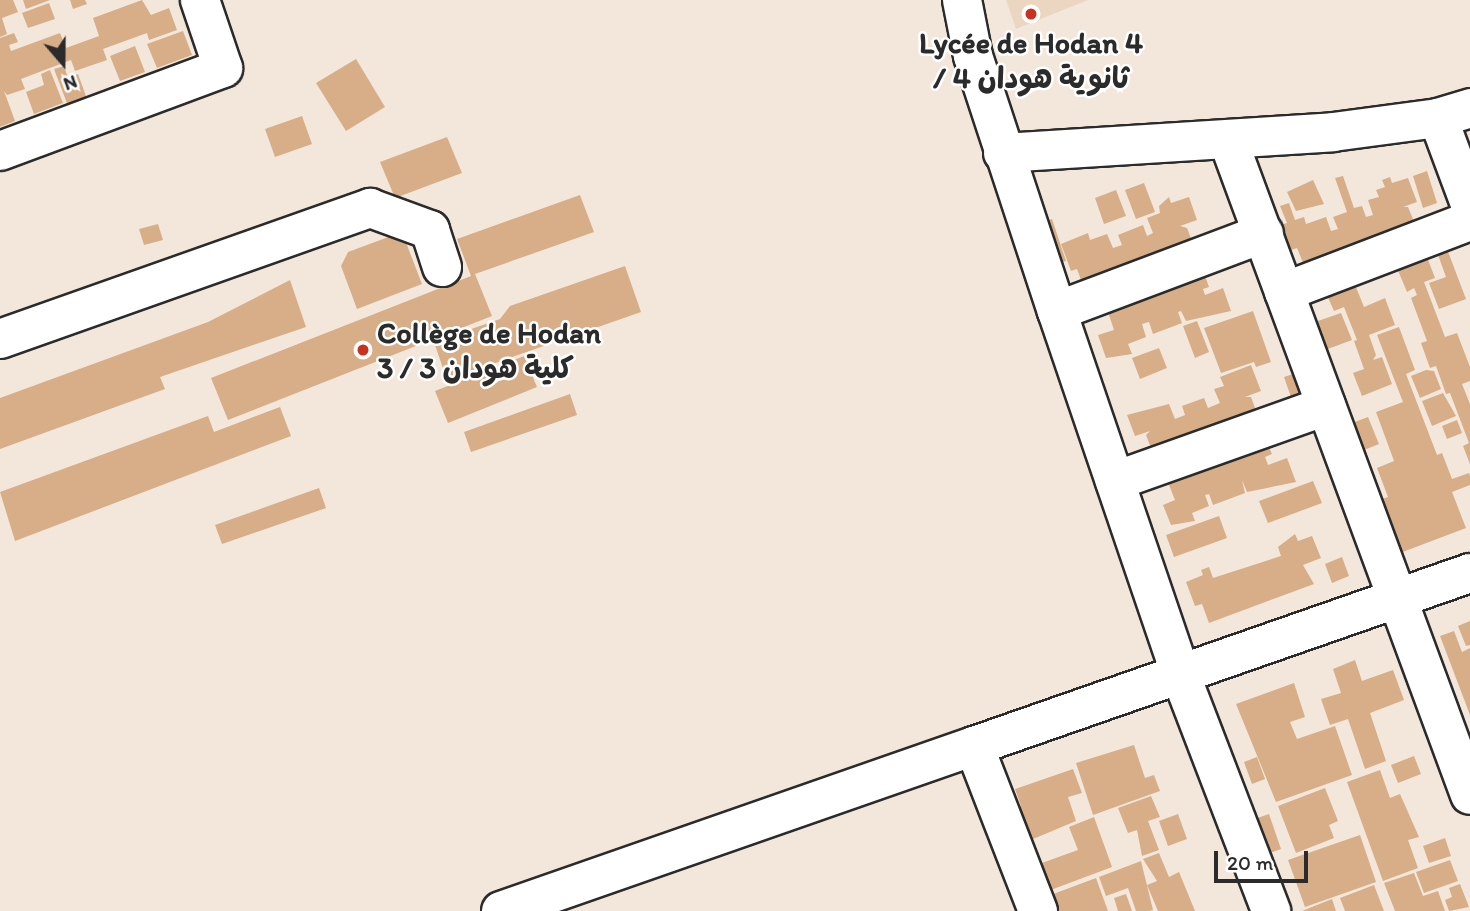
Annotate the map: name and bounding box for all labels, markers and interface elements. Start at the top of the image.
marker: Lycée de Hodan 4 / ثانوية هودان 4 [1023,6,1039,22]
place label: Lycée de Hodan 4 / ثانوية هودان 4 [919,25,1143,96]
north arrow [28,28,98,98]
text: N [60,70,80,96]
place label: Collège de Hodan 3 / كلية هودان 3 [377,315,600,386]
marker: Collège de Hodan 3 / كلية هودان 3 [355,342,371,358]
scale bar [1218,838,1312,882]
text: 20 m [1227,850,1273,875]

